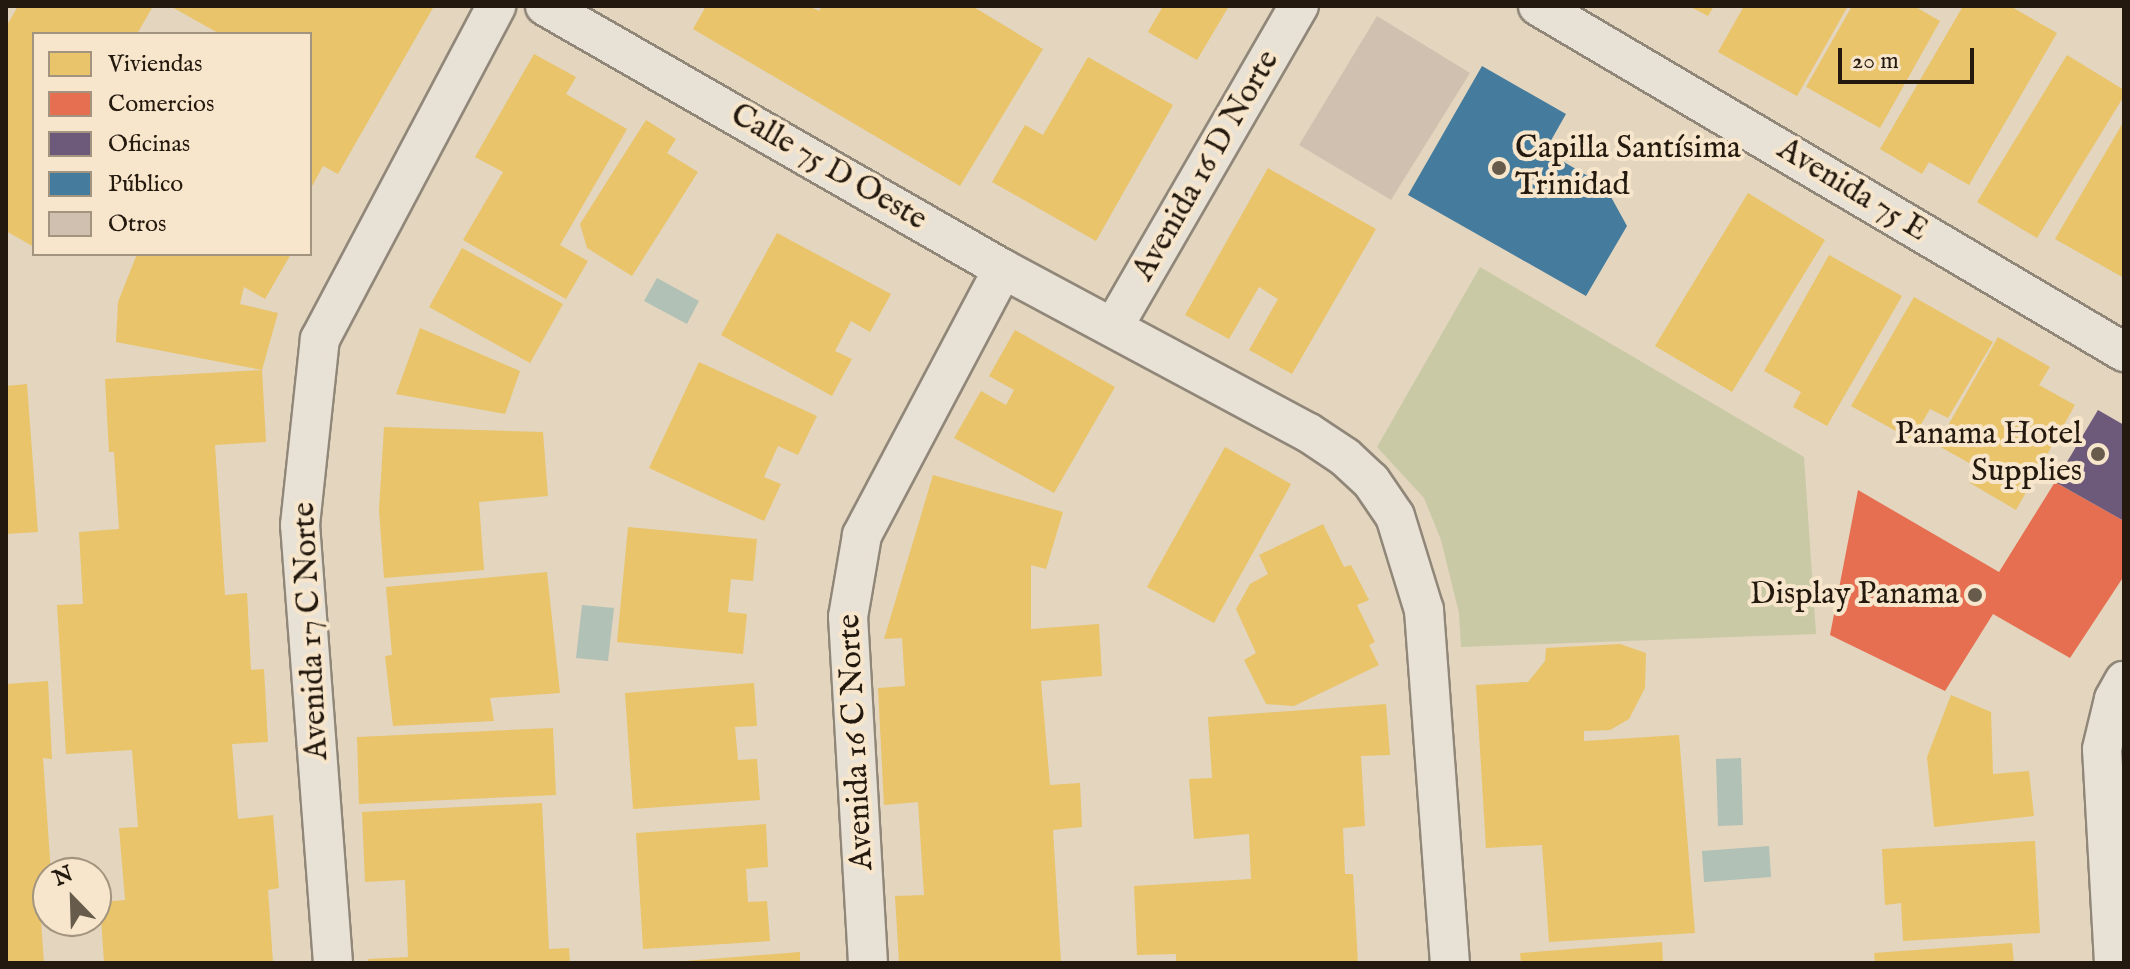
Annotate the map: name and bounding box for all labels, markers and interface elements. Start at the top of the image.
legend [32,32,312,256]
scale bar [1842,32,1978,82]
street label: Avenida 16 D Norte [1126,44,1288,288]
text: 20 m [1852,46,1899,77]
text: Viviendas [108,49,202,80]
text: Comercios [108,89,214,120]
street label: Calle 75 D Oeste [723,96,933,240]
text: Oficinas [108,129,190,160]
place label: Capilla Santísima Trinidad [1515,131,1741,206]
street label: Avenida 75 E [1770,131,1934,251]
marker: Capilla Santísima Trinidad [1490,159,1508,177]
text: Público [108,169,183,200]
text: Otros [108,209,166,240]
place label: Panama Hotel Supplies [1895,417,2082,492]
marker: Panama Hotel Supplies [2089,445,2107,463]
street label: Avenida 17 C Norte [286,501,338,761]
place label: Display Panama [1750,576,1959,614]
marker: Display Panama [1966,586,1984,604]
street label: Avenida 16 C Norte [831,613,883,871]
north arrow [32,857,112,937]
text: N [49,860,78,893]

